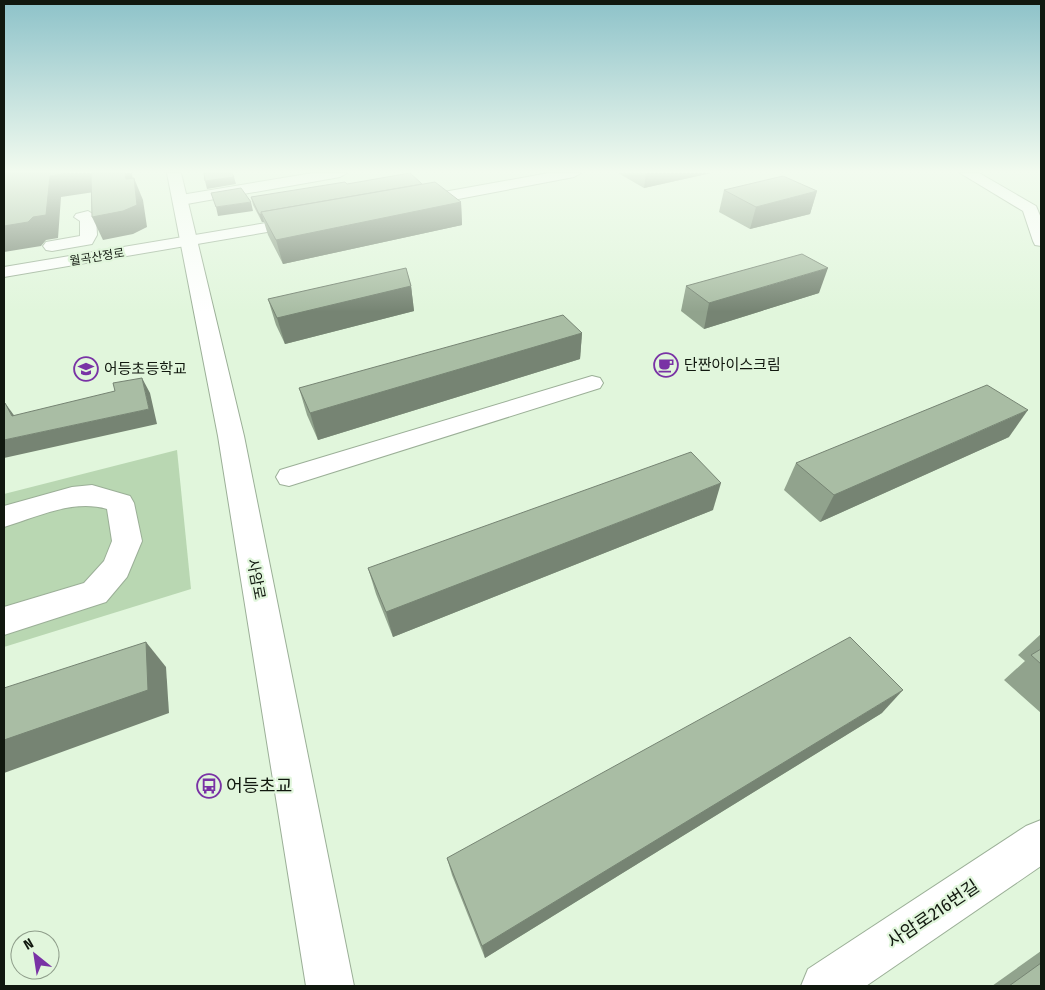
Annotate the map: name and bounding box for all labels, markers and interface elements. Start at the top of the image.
street label: 월곡산정로 [69,246,125,268]
cafe icon: 단짠아이스크림 [653,352,679,378]
school or university icon: 어등초등학교 [73,356,99,382]
place label: 단짠아이스크림 [684,356,781,374]
place label: 어등초등학교 [104,360,187,378]
street label: 사암로 [243,557,269,601]
bus stop icon: 어등초교 [196,773,222,799]
place label: 어등초교 [226,775,292,797]
street label: 사암로216번길 [883,875,983,953]
north arrow [10,930,60,980]
text: N [21,935,37,954]

